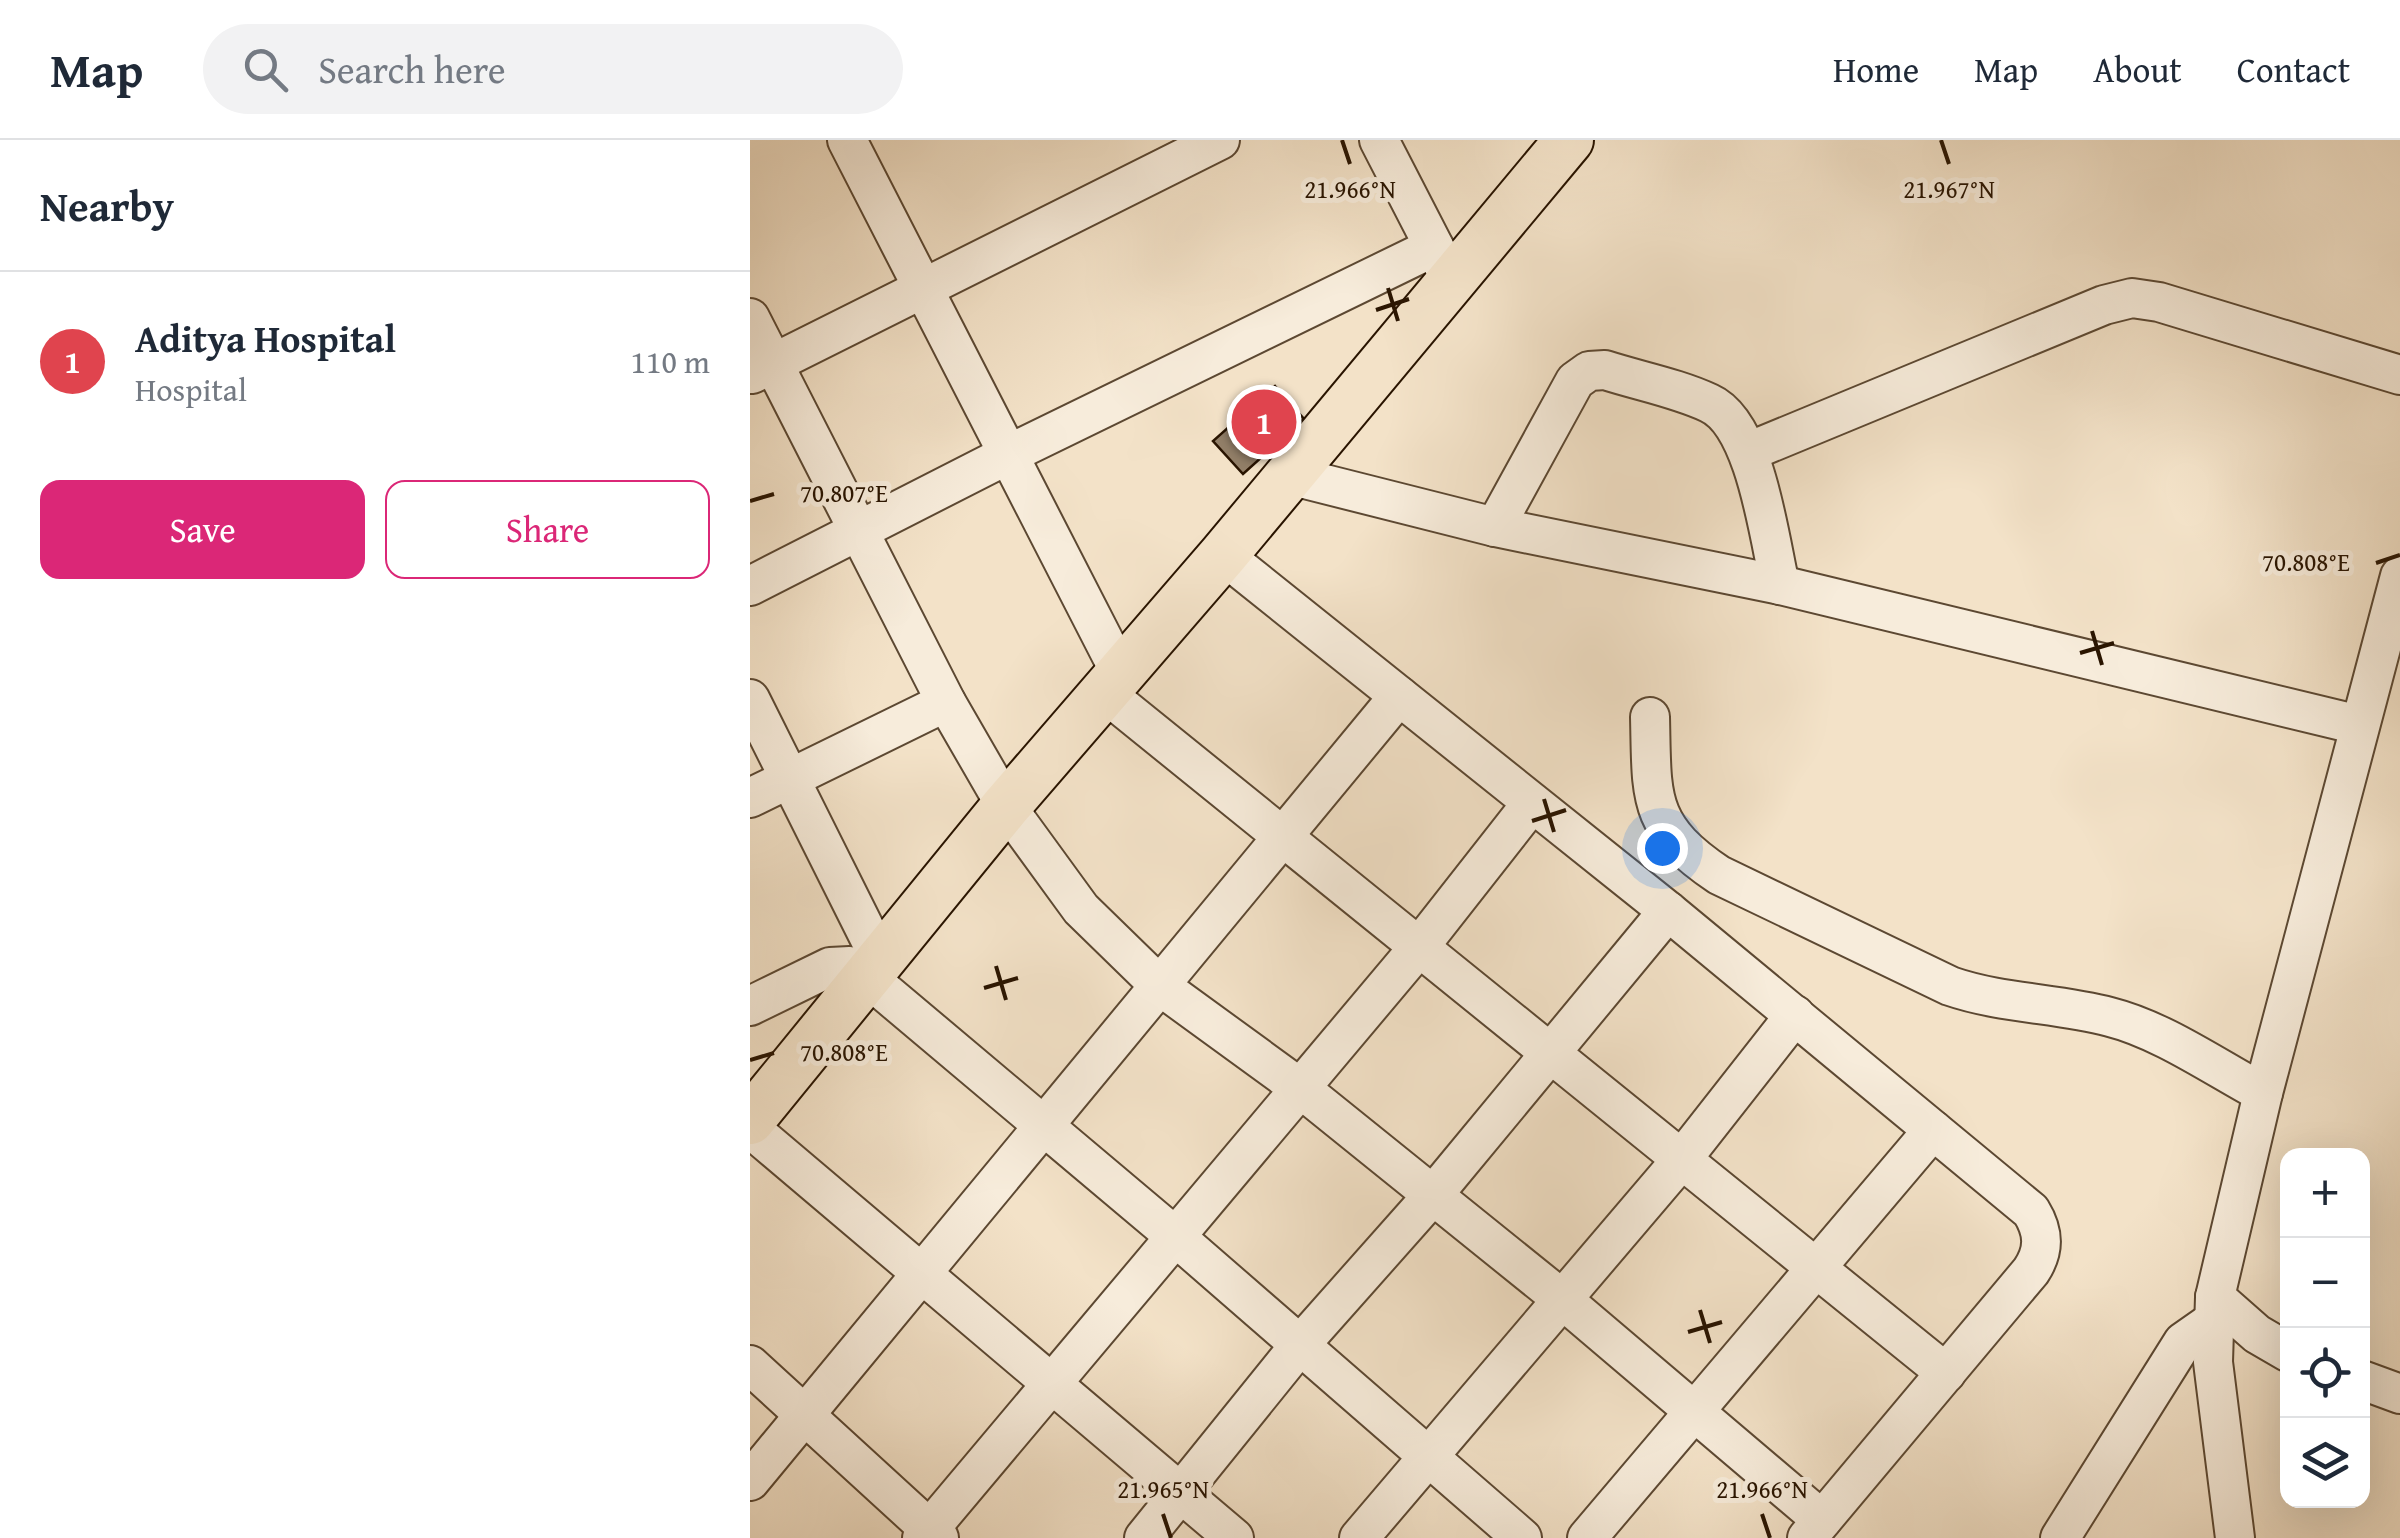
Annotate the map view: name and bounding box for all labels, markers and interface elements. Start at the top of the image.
search box [203,24,903,114]
text: Map [50,34,143,105]
text: Search here [318,41,506,97]
icon: search [238,42,293,97]
text: Home [1833,44,1919,95]
text: Map [1974,44,2038,95]
text: About [2093,44,2182,95]
text: Contact [2237,44,2350,95]
text: 21.966°N [1304,171,1396,207]
text: 21.967°N [1903,171,1995,207]
text: Nearby [40,175,174,236]
text: Aditya Hospital [135,310,396,366]
text: 1 [64,338,81,385]
text: 110 m [631,338,710,385]
text: Hospital [135,366,247,413]
pin: 1 [1232,384,1296,460]
text: 70.807°E [800,475,888,511]
button: Save [40,480,365,579]
button: Share [385,480,710,579]
text: 70.808°E [2262,544,2350,580]
your location [1637,823,1688,874]
text: 70.808°E [800,1034,888,1070]
map controls [2280,1148,2370,1508]
button: + [2280,1148,2370,1238]
button: − [2280,1238,2370,1328]
button: locate [2280,1328,2370,1418]
button: layers [2280,1418,2370,1508]
text: 21.965°N [1117,1471,1209,1507]
text: 21.966°N [1716,1471,1808,1507]

